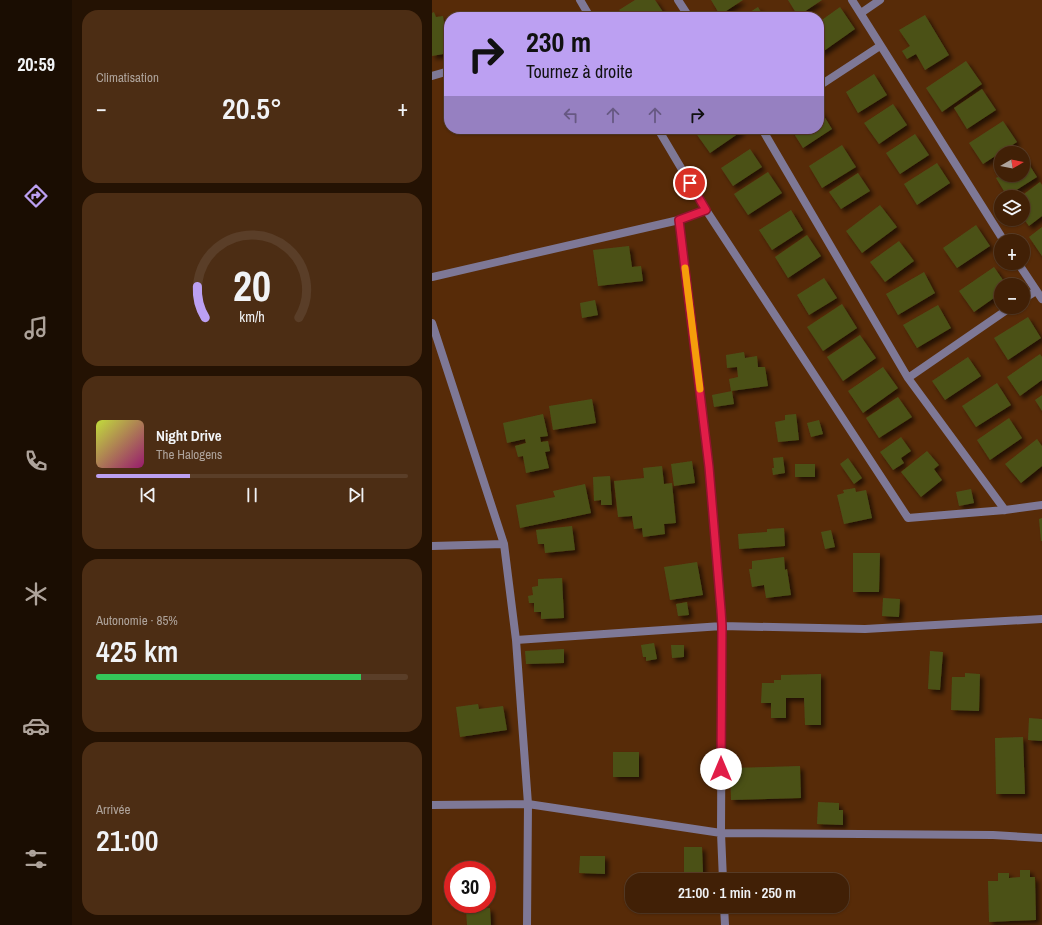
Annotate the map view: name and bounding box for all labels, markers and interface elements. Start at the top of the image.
text: 230 m [526,23,591,61]
icon: right [460,28,512,80]
text: 20:59 [17,52,55,77]
text: Tournez à droite [526,59,633,84]
text: Climatisation [96,69,159,86]
text: 20.5° [222,88,282,128]
text: − [96,93,107,123]
text: + [397,93,408,123]
icon: left [560,104,582,126]
icon: ahead [602,104,624,126]
icon: ahead [644,104,666,126]
icon: right [686,104,708,126]
north arrow [994,146,1030,182]
map controls [994,146,1030,314]
pin [673,166,707,200]
icon: arrive [679,172,701,194]
icon: directions [22,182,50,210]
button: layers [994,190,1030,226]
button: + [994,234,1030,270]
text: 20 [233,257,271,313]
button: − [994,278,1030,314]
text: km/h [239,306,265,325]
icon: music [22,314,50,342]
text: Night Drive [156,425,222,446]
text: The Halogens [156,446,222,463]
icon: phone [22,447,50,475]
icon: previous [137,484,159,506]
icon: pause [241,484,263,506]
icon: next [345,484,367,506]
icon: climate [22,580,50,608]
text: Autonomie · 85% [96,612,178,629]
text: 425 km [96,631,178,671]
icon: car [22,712,50,740]
position arrow [700,748,742,790]
text: Arrivée [96,801,130,818]
text: 21:00 [96,820,158,860]
icon: filters [22,845,50,873]
speed limit sign: 30 [444,861,496,913]
text: 21:00 · 1 min · 250 m [678,882,796,903]

